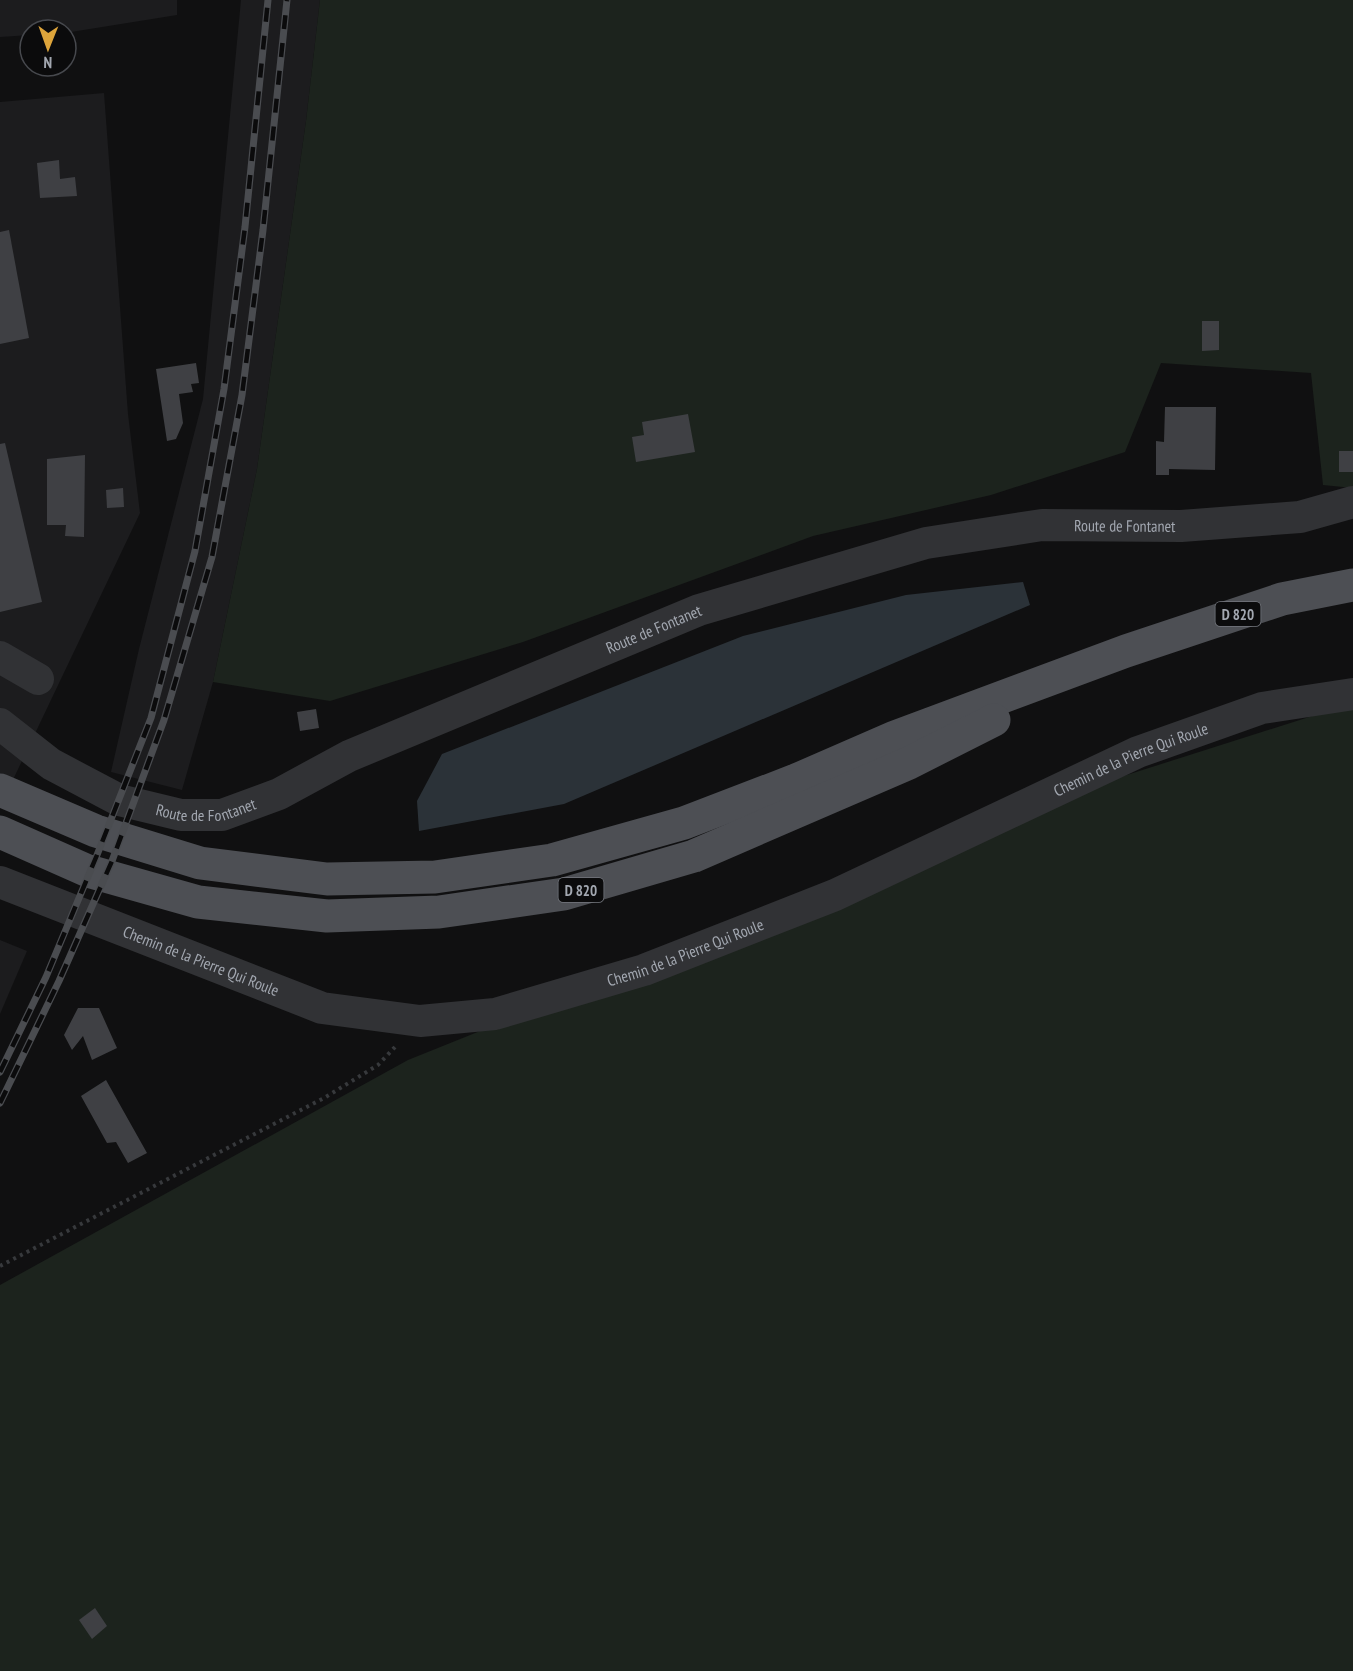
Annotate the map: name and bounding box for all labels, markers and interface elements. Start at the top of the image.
north arrow [18,18,78,78]
text: N [43,53,52,73]
street label: Route de Fontanet [1074,515,1176,536]
street label: Route de Fontanet [603,600,705,658]
road number: D 820 [1216,602,1260,626]
street label: Chemin de la Pierre Qui Roule [1050,718,1210,801]
street label: Route de Fontanet [154,793,259,825]
road number: D 820 [558,878,604,902]
street label: Chemin de la Pierre Qui Roule [604,914,766,990]
street label: Chemin de la Pierre Qui Roule [120,921,282,1000]

